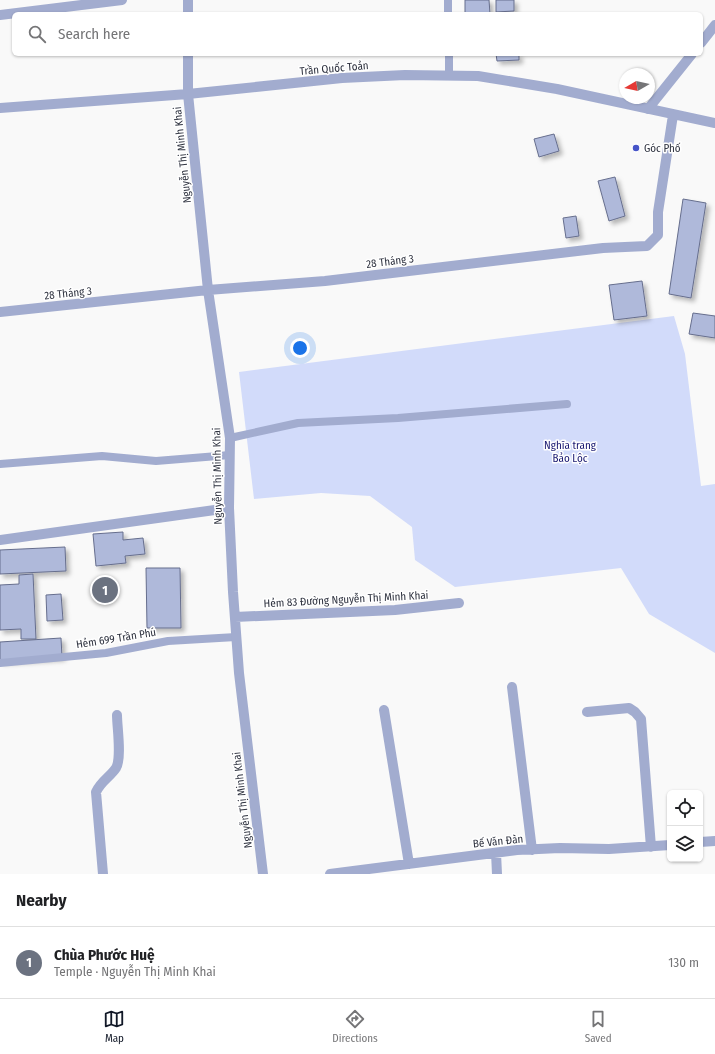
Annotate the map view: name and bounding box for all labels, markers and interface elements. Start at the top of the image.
search box [12,12,703,56]
icon: search [26,23,48,45]
text: Search here [58,25,130,43]
street label: Trần Quốc Toản [299,59,369,78]
north arrow [619,68,655,104]
street label: Nguyễn Thị Minh Khai [171,106,194,204]
place label: Góc Phố [644,142,681,155]
marker: Góc Phố [631,143,641,153]
street label: 28 Tháng 3 [366,252,415,271]
street label: 28 Tháng 3 [44,285,93,302]
your location [290,338,310,358]
street label: Nguyễn Thị Minh Khai [210,427,225,525]
park label: Nghĩa trang Bảo Lộc [544,439,597,465]
pin: 1 [92,575,118,605]
street label: Hẻm 83 Đường Nguyễn Thị Minh Khai [263,589,429,610]
street label: Hẻm 699 Trần Phú [75,626,157,651]
street label: Nguyễn Thị Minh Khai [230,751,255,849]
map controls [667,790,703,862]
button: locate [667,790,703,826]
button: layers [667,826,703,862]
street label: Bế Văn Đàn [472,832,524,851]
text: Nearby [16,890,67,911]
text: Chùa Phước Huệ [54,946,155,964]
text: 1 [26,955,32,970]
text: 130 m [668,955,699,970]
text: Temple · Nguyễn Thị Minh Khai [54,964,216,979]
tab: Map [103,1008,125,1045]
tab: Directions [332,1008,378,1045]
tab: Saved [585,1008,612,1045]

